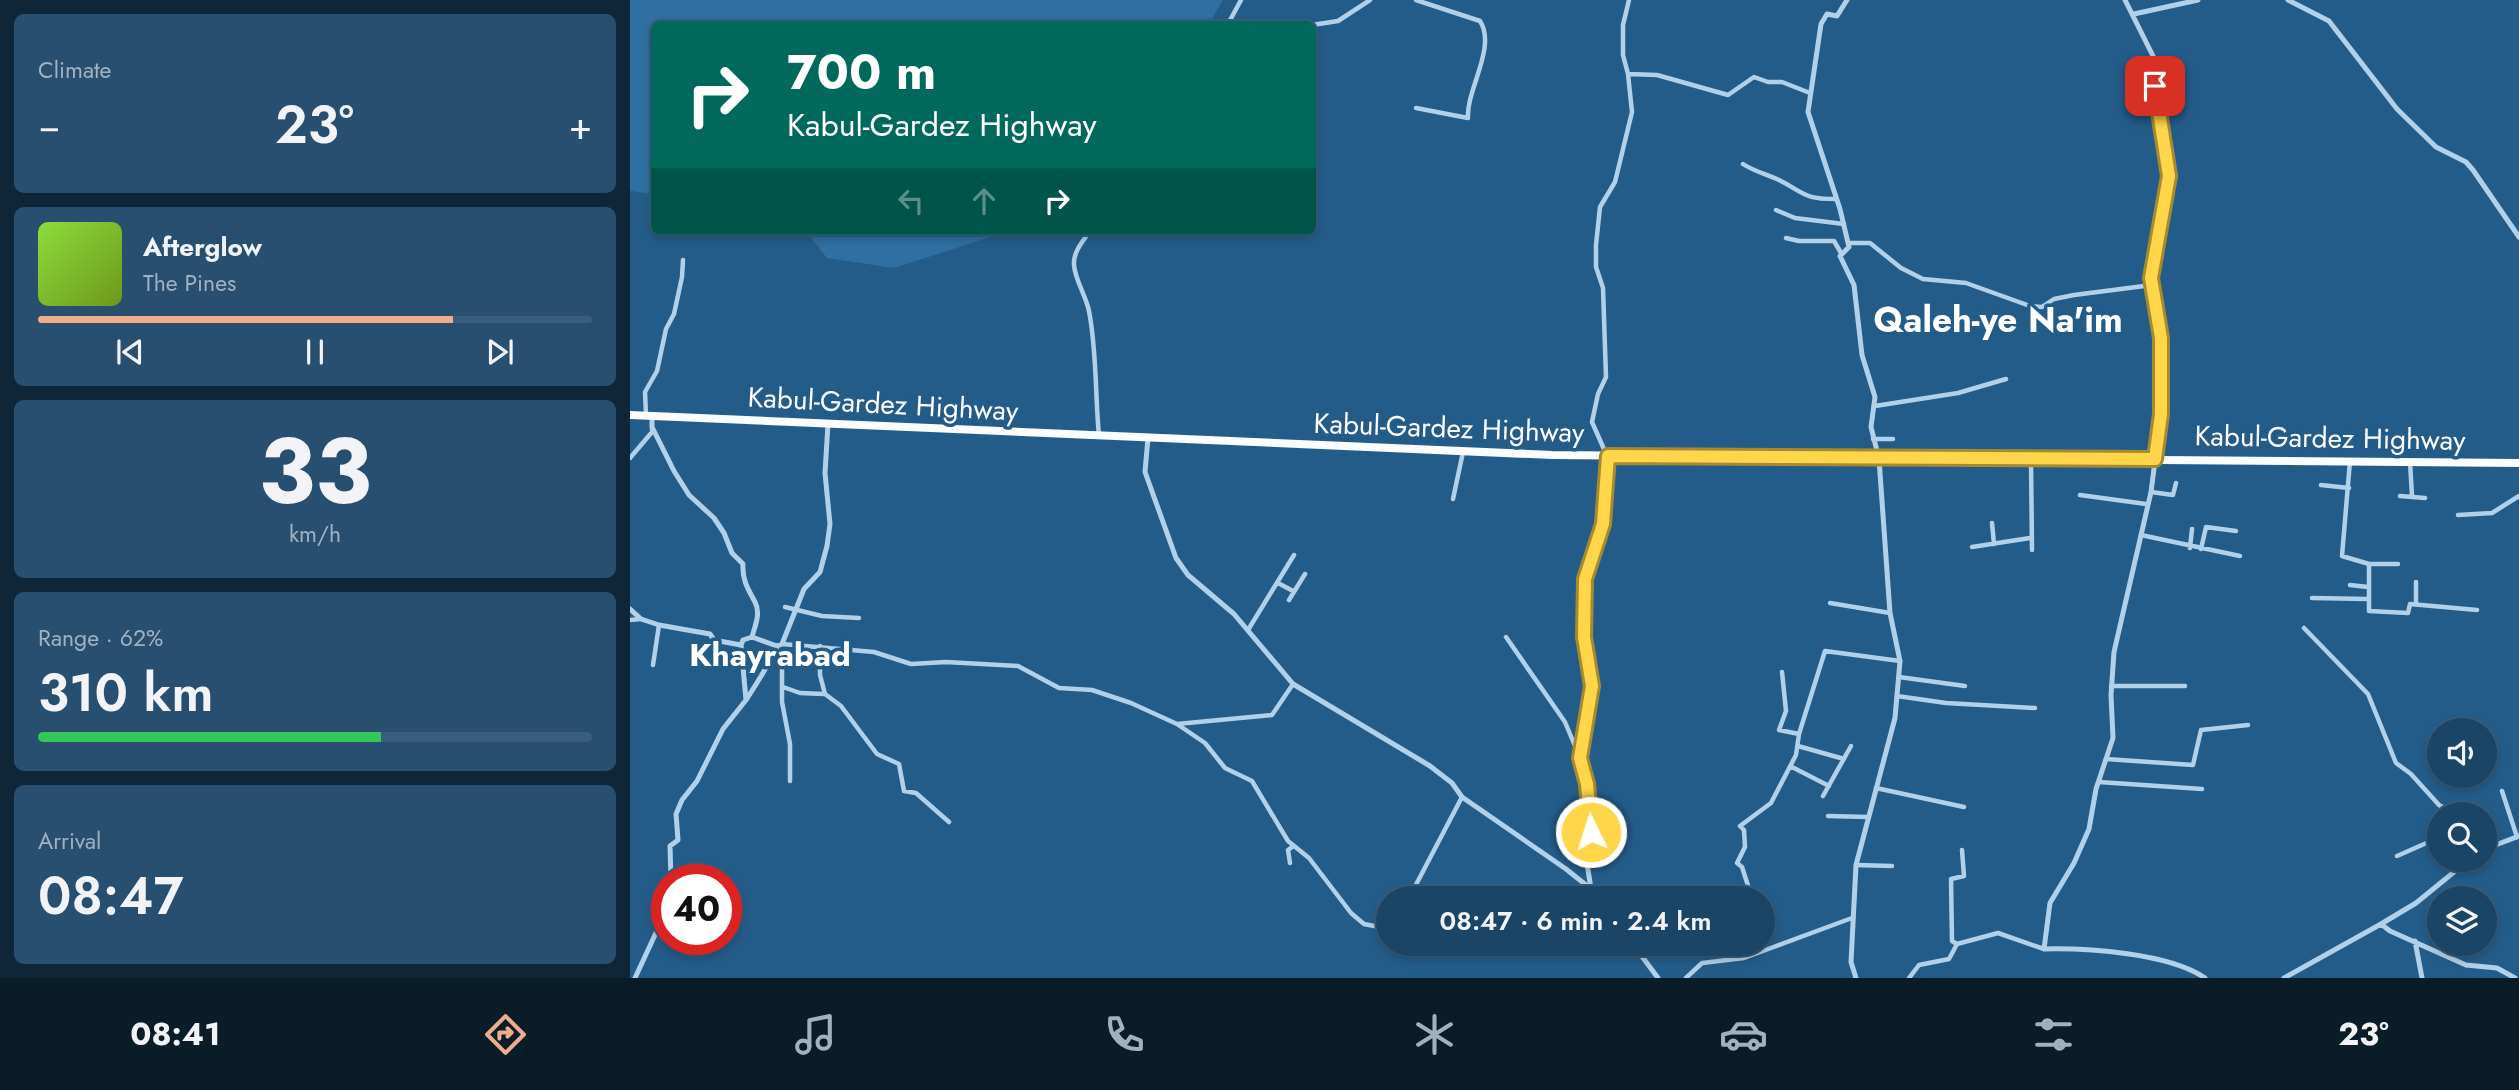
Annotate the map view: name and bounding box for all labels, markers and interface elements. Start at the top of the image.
text: 700 m [787,37,936,107]
icon: right [672,49,763,140]
text: Climate [38,53,111,87]
pin [2125,56,2185,116]
icon: arrive [2136,67,2174,105]
text: 23° [275,87,354,163]
text: − [38,98,60,153]
text: + [569,98,592,153]
text: Kabul-Gardez Highway [787,102,1096,148]
icon: left [892,182,930,220]
icon: ahead [965,182,1003,220]
icon: right [1038,182,1076,220]
text: Afterglow [143,228,262,266]
text: The Pines [143,266,236,300]
district label: Qaleh-ye Na'im [1873,295,2123,345]
icon: previous [111,333,149,371]
icon: pause [296,333,334,371]
icon: next [481,333,519,371]
street label: Kabul-Gardez Highway [747,376,1020,432]
street label: Kabul-Gardez Highway [1313,403,1586,453]
text: 33 [258,406,372,537]
street label: Kabul-Gardez Highway [2194,415,2466,461]
text: km/h [289,517,341,551]
text: Range · 62% [38,621,163,655]
district label: Khayrabad [689,632,851,678]
text: 310 km [38,655,213,731]
map controls [2427,718,2497,956]
button: sound [2427,718,2497,788]
position arrow [1554,795,1628,869]
button: search [2427,802,2497,872]
text: Arrival [38,824,101,858]
text: 08:47 [38,858,184,934]
speed limit sign: 40 [651,864,742,955]
button: layers [2427,886,2497,956]
text: 08:47 · 6 min · 2.4 km [1440,902,1711,940]
icon: directions [481,1010,530,1059]
icon: music [791,1010,840,1059]
icon: phone [1100,1010,1149,1059]
icon: climate [1410,1010,1459,1059]
icon: car [1719,1010,1768,1059]
icon: filters [2029,1010,2078,1059]
text: 08:41 [130,1011,220,1057]
text: 23° [2338,1011,2389,1057]

